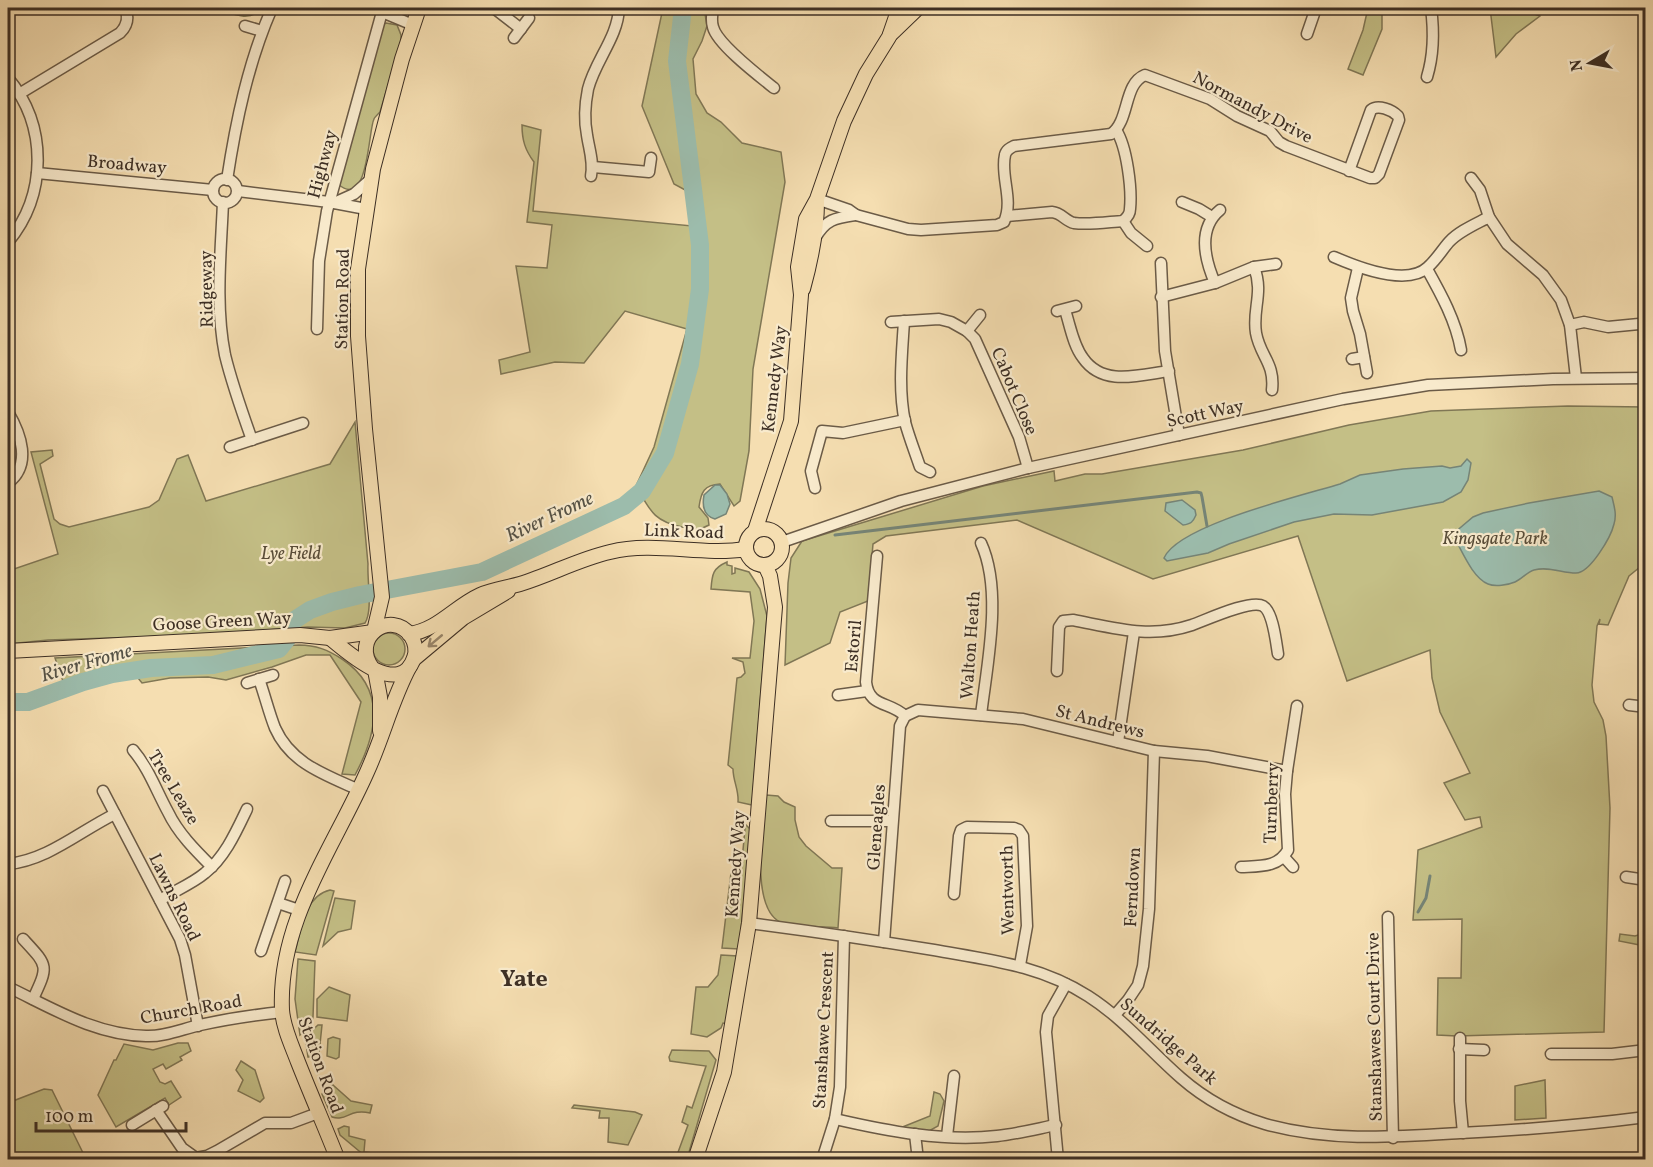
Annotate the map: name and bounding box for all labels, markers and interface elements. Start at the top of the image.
north arrow [1560,33,1620,93]
text: N [1565,57,1589,73]
street label: Normandy Drive [1188,66,1317,151]
street label: Highway [302,127,345,202]
street label: Broadway [86,150,168,181]
street label: Station Road [330,248,357,350]
street label: Ridgeway [194,250,221,328]
street label: Kennedy Way [757,324,794,434]
street label: Cabot Close [984,344,1043,439]
street label: Scott Way [1165,394,1246,435]
water label: River Frome [501,485,599,550]
street label: Link Road [643,519,725,546]
park label: Kingsgate Park [1442,527,1548,552]
park label: Lye Field [261,542,322,567]
street label: Walton Heath [955,590,988,700]
street label: Goose Green Way [152,606,292,639]
street label: Estoril [840,619,869,673]
one-way arrow [428,634,443,648]
water label: River Frome [37,637,136,690]
street label: St Andrews [1052,699,1147,746]
street label: Tree Leaze [141,746,205,830]
street label: Turnberry [1259,762,1286,844]
street label: Gleneagles [862,783,893,871]
street label: Kennedy Way [720,809,753,919]
street label: Wentworth [995,844,1022,935]
street label: Ferndown [1119,846,1148,928]
street label: Lawns Road [142,849,206,946]
street label: Stanshawes Court Drive [1361,932,1390,1122]
street label: Stanshawe Crescent [808,951,841,1110]
district label: Yate [500,963,548,997]
street label: Church Road [138,989,244,1032]
street label: Sundridge Park [1114,993,1222,1092]
street label: Station Road [291,1014,349,1117]
scale bar [36,1095,186,1133]
text: 100 m [45,1105,94,1130]

